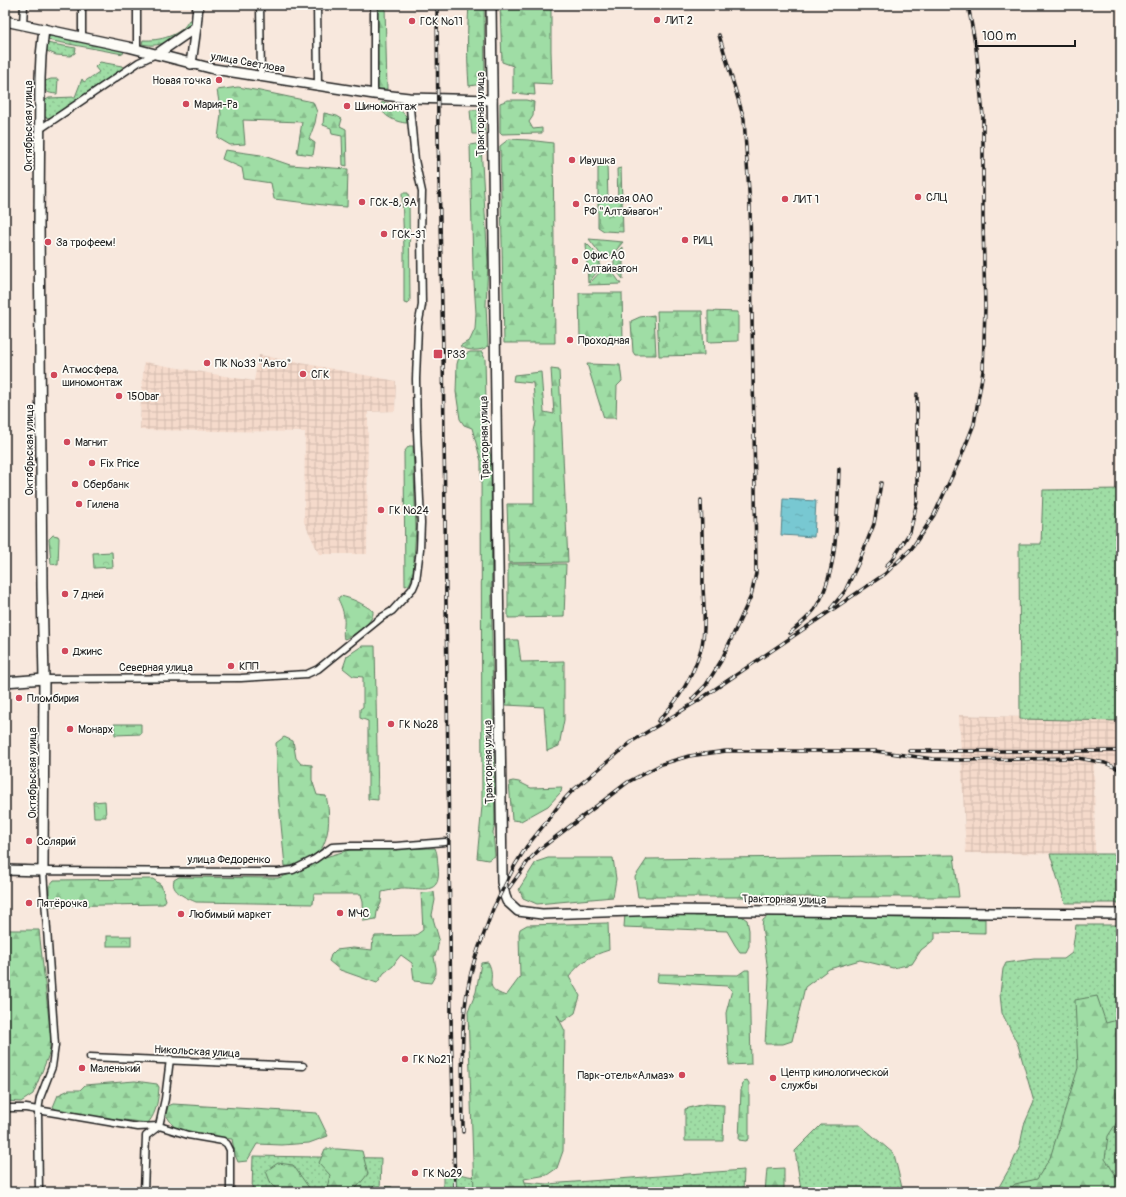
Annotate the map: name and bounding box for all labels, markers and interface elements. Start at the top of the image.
place label: ЛИТ 2 [664,14,693,27]
place label: ГСК №11 [420,15,463,28]
marker: ЛИТ 2 [652,15,662,25]
marker: ГСК №11 [407,16,417,26]
scale bar [976,22,1075,48]
text: 100 m [982,29,1017,44]
street label: улица Светлова [209,49,286,75]
street label: Тракторная улица [474,72,487,156]
place label: Новая точка [152,74,211,87]
marker: Новая точка [214,75,224,85]
street label: Октябрьская улица [22,80,35,172]
place label: Мария-Ра [194,98,238,111]
marker: Мария-Ра [181,99,191,109]
place label: Шиномонтаж [355,100,417,113]
marker: Шиномонтаж [342,101,352,111]
place label: Ивушка [580,154,615,167]
marker: Ивушка [567,155,577,165]
place label: СЛЦ [926,191,947,204]
place label: Столовая ОАО РФ "Алтайвагон" [584,192,663,218]
marker: СЛЦ [913,192,923,202]
place label: ЛИТ 1 [792,193,819,206]
marker: ЛИТ 1 [780,194,790,204]
place label: ГСК-8, 9А [370,196,417,209]
marker: ГСК-8, 9А [357,197,367,207]
marker: Столовая ОАО РФ "Алтайвагон" [571,199,581,209]
place label: ГСК-31 [392,228,426,241]
marker: ГСК-31 [379,229,389,239]
place label: РИЦ [693,234,713,247]
marker: РИЦ [680,235,690,245]
place label: За трофеем! [56,236,116,249]
marker: За трофеем! [43,237,53,247]
place label: Офис АО Алтайвагон [583,249,638,275]
marker: Офис АО Алтайвагон [570,256,580,266]
place label: Проходная [578,334,629,347]
marker: Проходная [565,335,575,345]
marker: РЗЗ [432,348,444,360]
place label: РЗЗ [447,348,466,361]
place label: ПК №33 "Авто" [215,357,291,370]
marker: ПК №33 "Авто" [202,358,212,368]
place label: Атмосфера, шиномонтаж [62,363,122,389]
place label: СГК [311,368,329,381]
marker: СГК [298,369,308,379]
marker: Атмосфера, шиномонтаж [49,370,59,380]
place label: 150bar [127,390,159,403]
marker: 150bar [114,391,124,401]
street label: Тракторная улица [477,396,492,480]
street label: Октябрьская улица [23,404,36,496]
place label: Магнит [75,436,108,449]
marker: Магнит [62,437,72,447]
place label: Fix Price [100,457,140,470]
marker: Fix Price [87,458,97,468]
place label: Сбербанк [83,478,130,491]
marker: Сбербанк [70,479,80,489]
place label: Гилена [87,498,119,511]
marker: Гилена [74,499,84,509]
place label: ГК №24 [389,504,429,517]
marker: ГК №24 [376,505,386,515]
place label: 7 дней [73,588,104,601]
marker: 7 дней [60,589,70,599]
place label: Джинс [72,645,103,658]
marker: Джинс [60,646,70,656]
place label: КПП [239,660,259,673]
street label: Северная улица [119,661,193,674]
marker: КПП [226,661,236,671]
place label: Пломбирия [27,692,79,705]
marker: Пломбирия [14,693,24,703]
place label: ГК №28 [399,718,438,731]
marker: ГК №28 [386,719,396,729]
street label: Тракторная улица [481,720,496,804]
place label: Монарх [78,723,113,736]
marker: Монарх [65,724,75,734]
street label: Октябрьская улица [26,727,39,819]
place label: Солярий [37,835,76,848]
marker: Солярий [24,836,34,846]
street label: улица Федоренко [187,853,270,866]
street label: Тракторная улица [742,892,826,907]
place label: Пятёрочка [37,897,88,910]
marker: Пятёрочка [24,898,34,908]
place label: МЧС [348,907,370,920]
place label: Любимый маркет [188,908,272,921]
marker: МЧС [335,908,345,918]
marker: Любимый маркет [176,909,186,919]
street label: Никольская улица [154,1043,240,1060]
place label: ГК №21 [413,1053,451,1066]
marker: ГК №21 [400,1054,410,1064]
place label: Маленький [90,1062,141,1075]
marker: Маленький [77,1063,87,1073]
place label: Центр кинологической службы [781,1066,889,1092]
place label: Парк-отель«Алмаз» [577,1069,674,1082]
marker: Парк-отель«Алмаз» [677,1070,687,1080]
marker: Центр кинологической службы [768,1073,778,1083]
place label: ГК №29 [423,1167,462,1180]
marker: ГК №29 [410,1168,420,1178]

